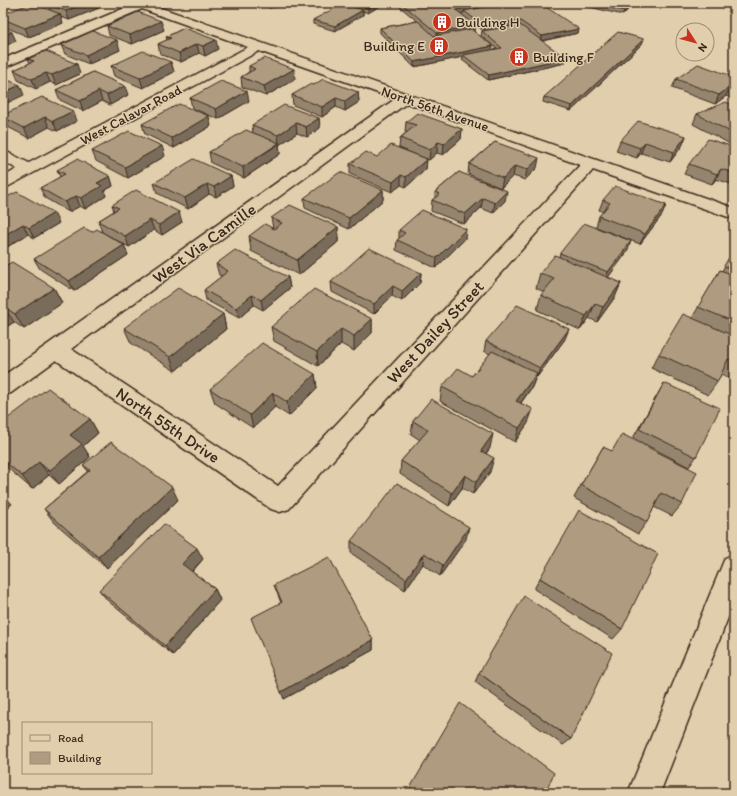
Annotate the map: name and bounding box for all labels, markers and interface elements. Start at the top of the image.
building icon: Building H [431,11,453,33]
place label: Building H [456,14,519,31]
north arrow [675,22,715,62]
building icon: Building E [428,35,450,57]
place label: Building E [364,38,425,55]
text: N [695,41,710,54]
building icon: Building F [508,46,530,68]
place label: Building F [533,49,595,66]
street label: West Calavar Road [77,81,185,149]
street label: North 56th Avenue [379,83,491,135]
street label: West Via Camille [148,199,260,287]
street label: West Dailey Street [382,276,488,388]
street label: North 55th Drive [112,383,224,467]
legend [22,722,152,774]
text: Road [58,731,84,745]
text: Building [58,751,102,765]

